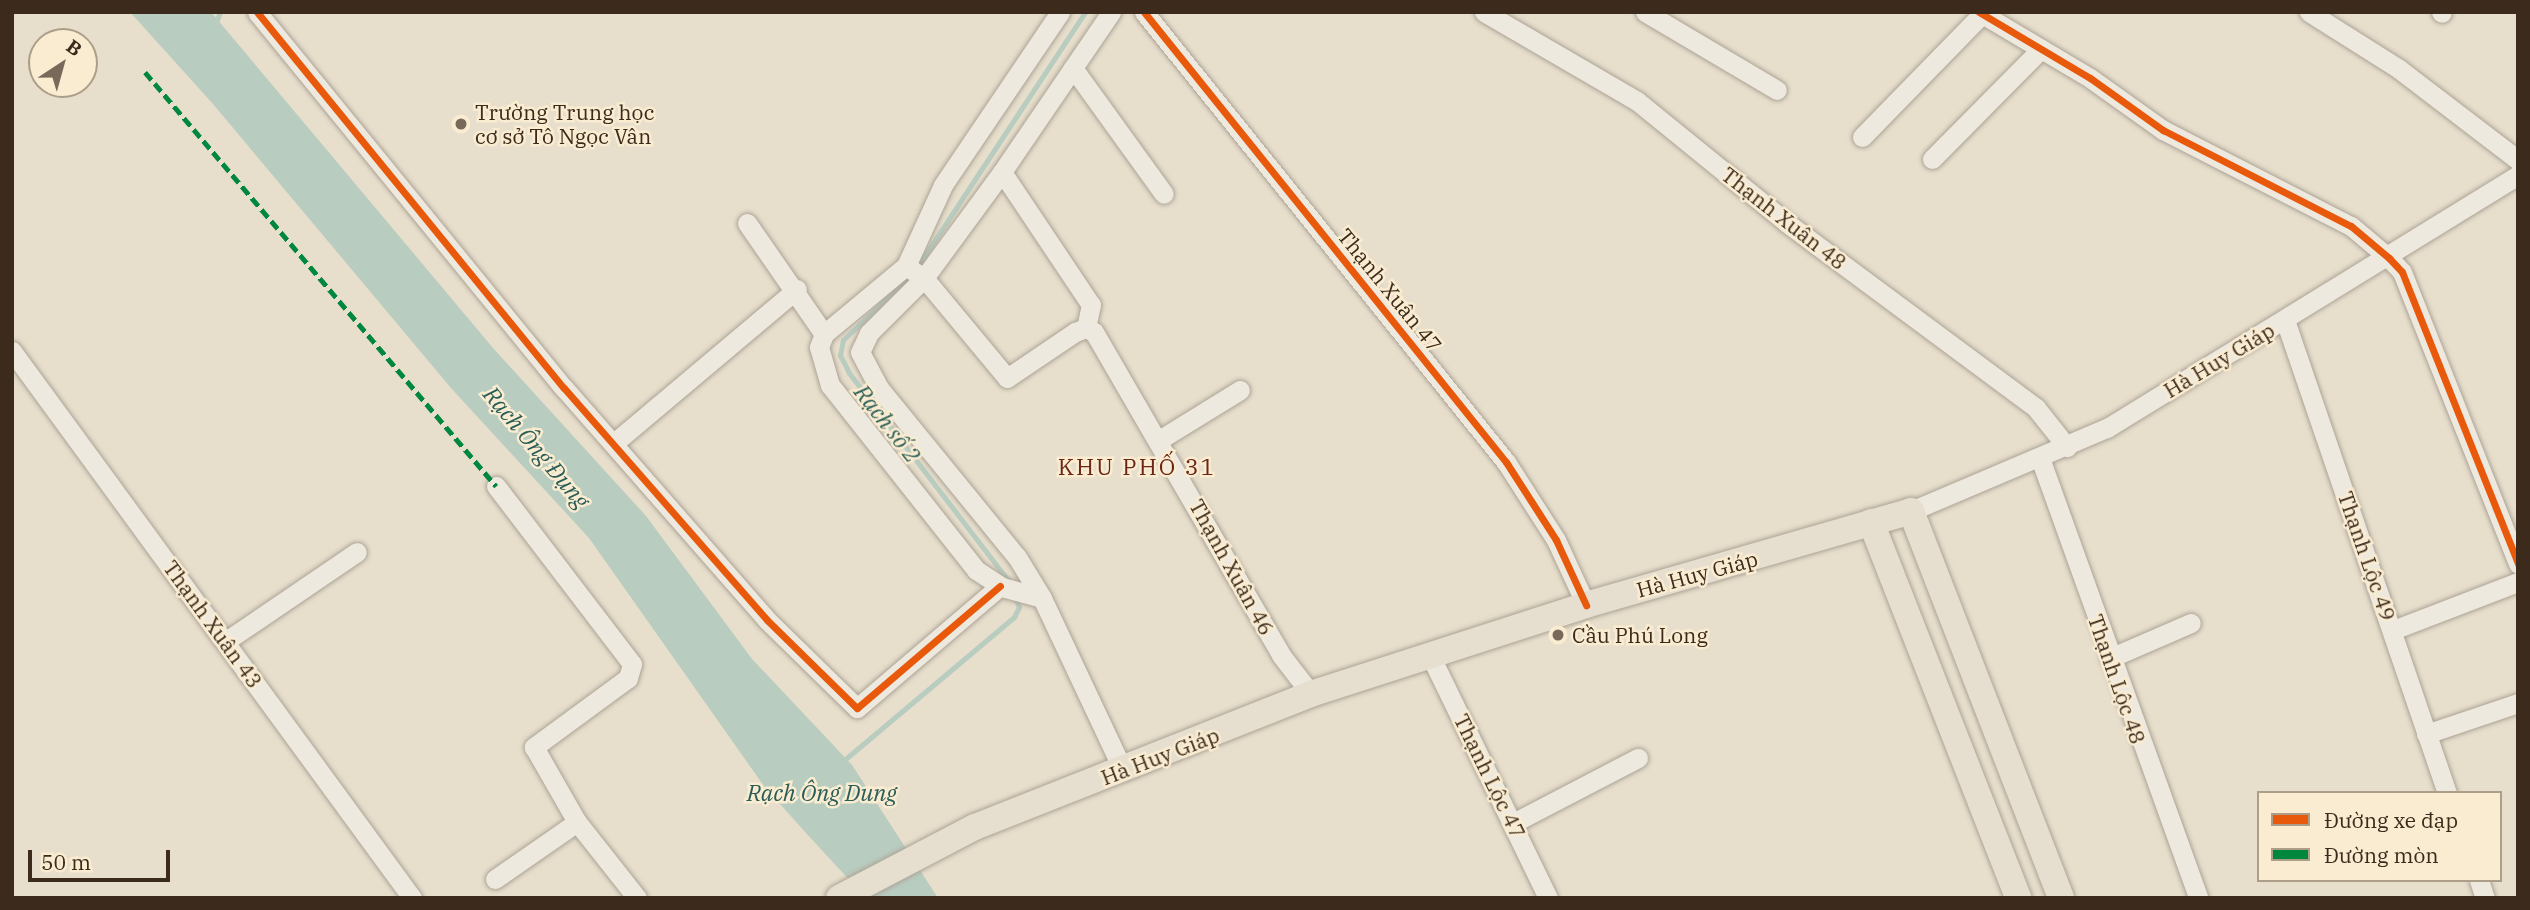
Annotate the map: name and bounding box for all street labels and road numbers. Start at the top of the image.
street label: Thạnh Xuân 48 [1717,162,1851,274]
street label: Thạnh Xuân 47 [1333,223,1447,357]
street label: Hà Huy Giáp [2159,317,2279,403]
street label: Thạnh Lộc 49 [2333,488,2401,624]
street label: Thạnh Xuân 46 [1184,495,1280,639]
street label: Hà Huy Giáp [1634,546,1760,602]
street label: Thạnh Xuân 43 [158,555,268,693]
street label: Thạnh Lộc 48 [2083,611,2151,747]
street label: Thạnh Lộc 47 [1449,710,1531,842]
street label: Hà Huy Giáp [1097,722,1223,790]

